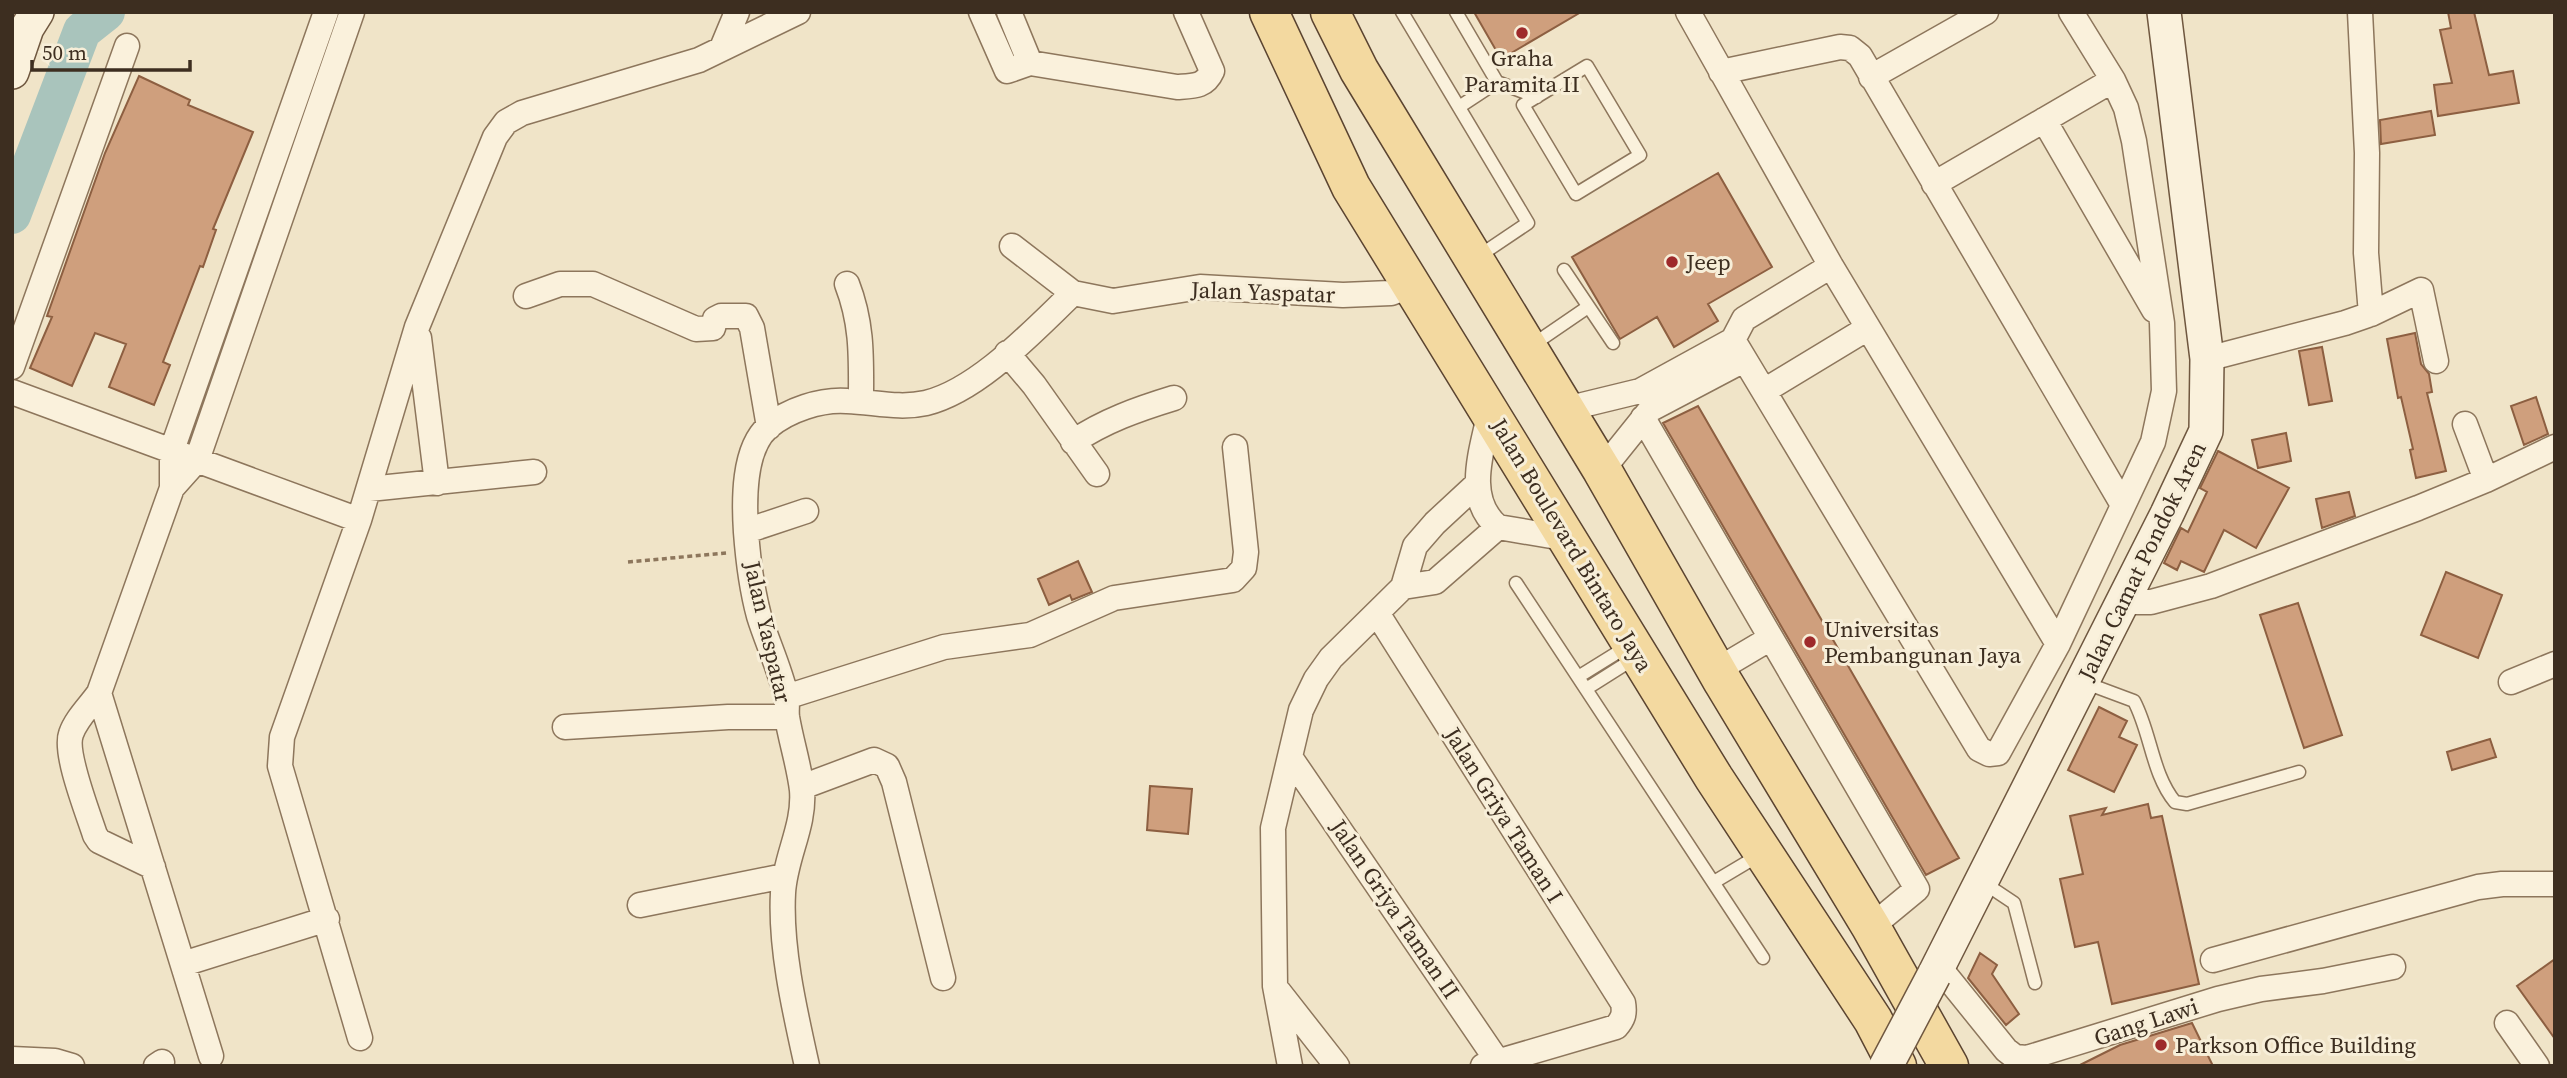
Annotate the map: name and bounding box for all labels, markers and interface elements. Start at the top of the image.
marker: Graha Paramita II [1514,25,1530,41]
scale bar [32,28,189,72]
text: 50 m [42,38,87,67]
place label: Graha Paramita II [1464,42,1580,100]
place label: Jeep [1685,246,1731,278]
marker: Jeep [1664,254,1680,270]
street label: Jalan Yaspatar [1189,273,1336,311]
street label: Jalan Boulevard Bintaro Jaya [1483,411,1661,678]
street label: Jalan Camat Pondok Aren [2070,436,2214,687]
street label: Jalan Yaspatar [736,557,800,706]
place label: Universitas Pembangunan Jaya [1824,613,2021,671]
marker: Universitas Pembangunan Jaya [1802,634,1818,650]
street label: Jalan Griya Taman I [1436,720,1571,909]
street label: Jalan Griya Taman II [1322,812,1467,1005]
street label: Gang Lawi [2090,990,2202,1054]
place label: Parkson Office Building [2175,1029,2416,1061]
marker: Parkson Office Building [2153,1037,2169,1053]

